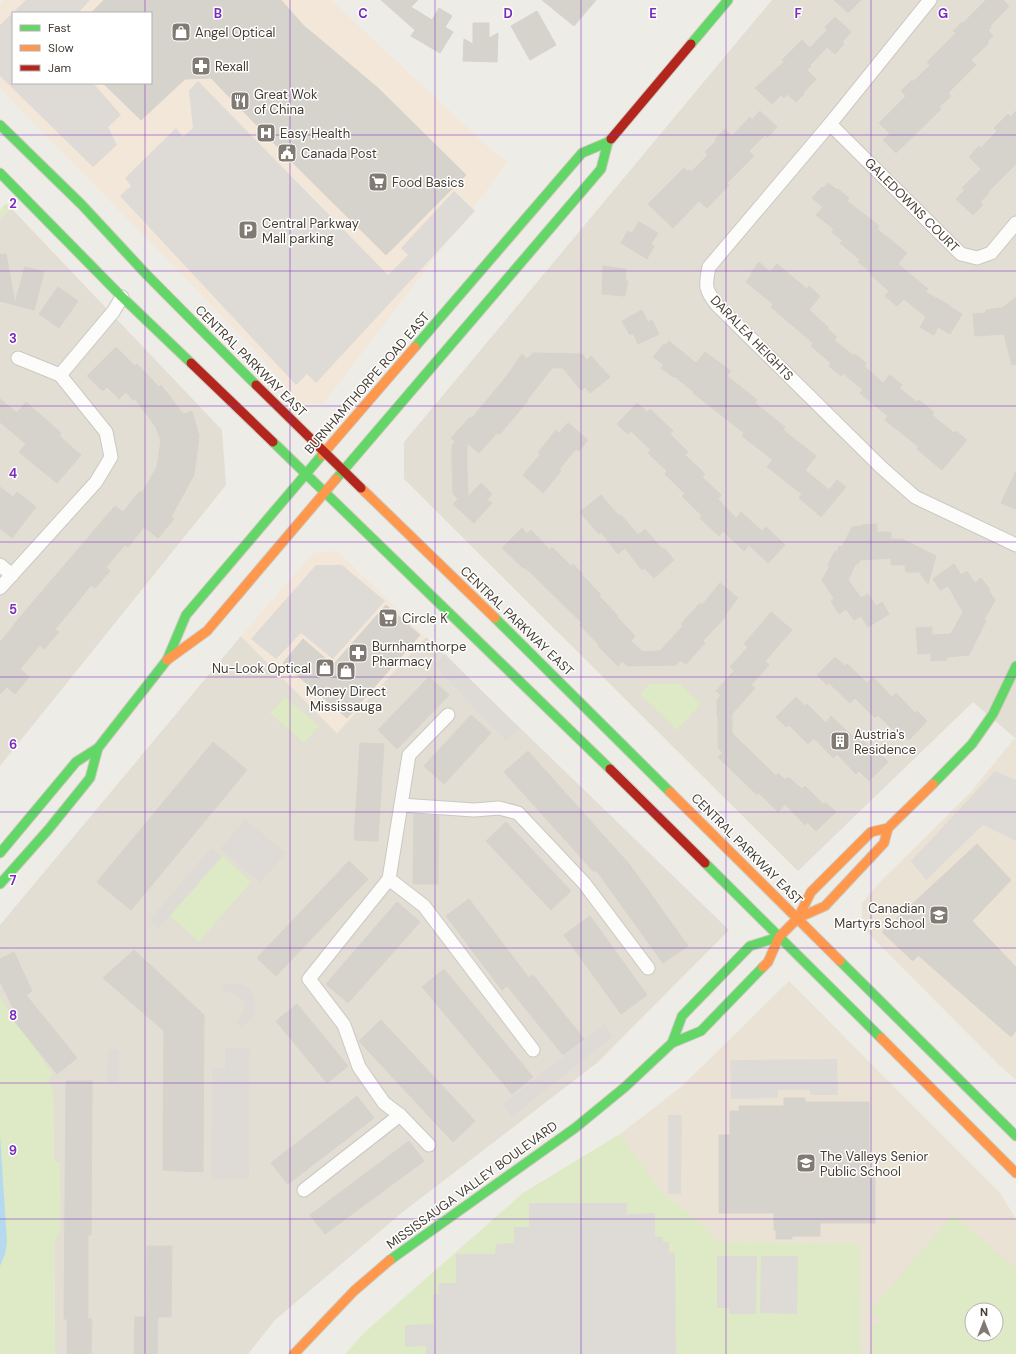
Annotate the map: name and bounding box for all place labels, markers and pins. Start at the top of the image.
shop icon: Angel Optical [170,21,192,43]
place label: Angel Optical [195,24,275,41]
pharmacy icon: Rexall [190,55,212,77]
place label: Rexall [215,58,249,75]
place label: Great Wok of China [254,86,318,118]
restaurant icon: Great Wok of China [229,90,251,112]
hospital icon: Easy Health [255,122,277,144]
place label: Easy Health [280,125,350,142]
public building icon: Canada Post [276,142,298,164]
place label: Canada Post [301,145,377,162]
supermarket icon: Food Basics [367,171,389,193]
place label: Food Basics [392,174,464,191]
place label: Central Parkway Mall parking [262,215,359,247]
parking icon: Central Parkway Mall parking [237,219,259,241]
supermarket icon: Circle K [377,607,399,629]
place label: Circle K [402,610,448,627]
place label: Burnhamthorpe Pharmacy [372,638,466,670]
pharmacy icon: Burnhamthorpe Pharmacy [347,642,369,664]
shop icon: Nu-Look Optical [314,657,336,679]
place label: Nu-Look Optical [212,660,311,677]
shop icon: Money Direct Mississauga [335,660,357,682]
place label: Money Direct Mississauga [306,683,386,715]
place label: Austria's Residence [854,726,916,758]
building icon: Austria's Residence [829,730,851,752]
place label: Canadian Martyrs School [834,900,925,932]
school or university icon: Canadian Martyrs School [928,904,950,926]
place label: The Valleys Senior Public School [820,1148,929,1180]
school or university icon: The Valleys Senior Public School [795,1152,817,1174]

